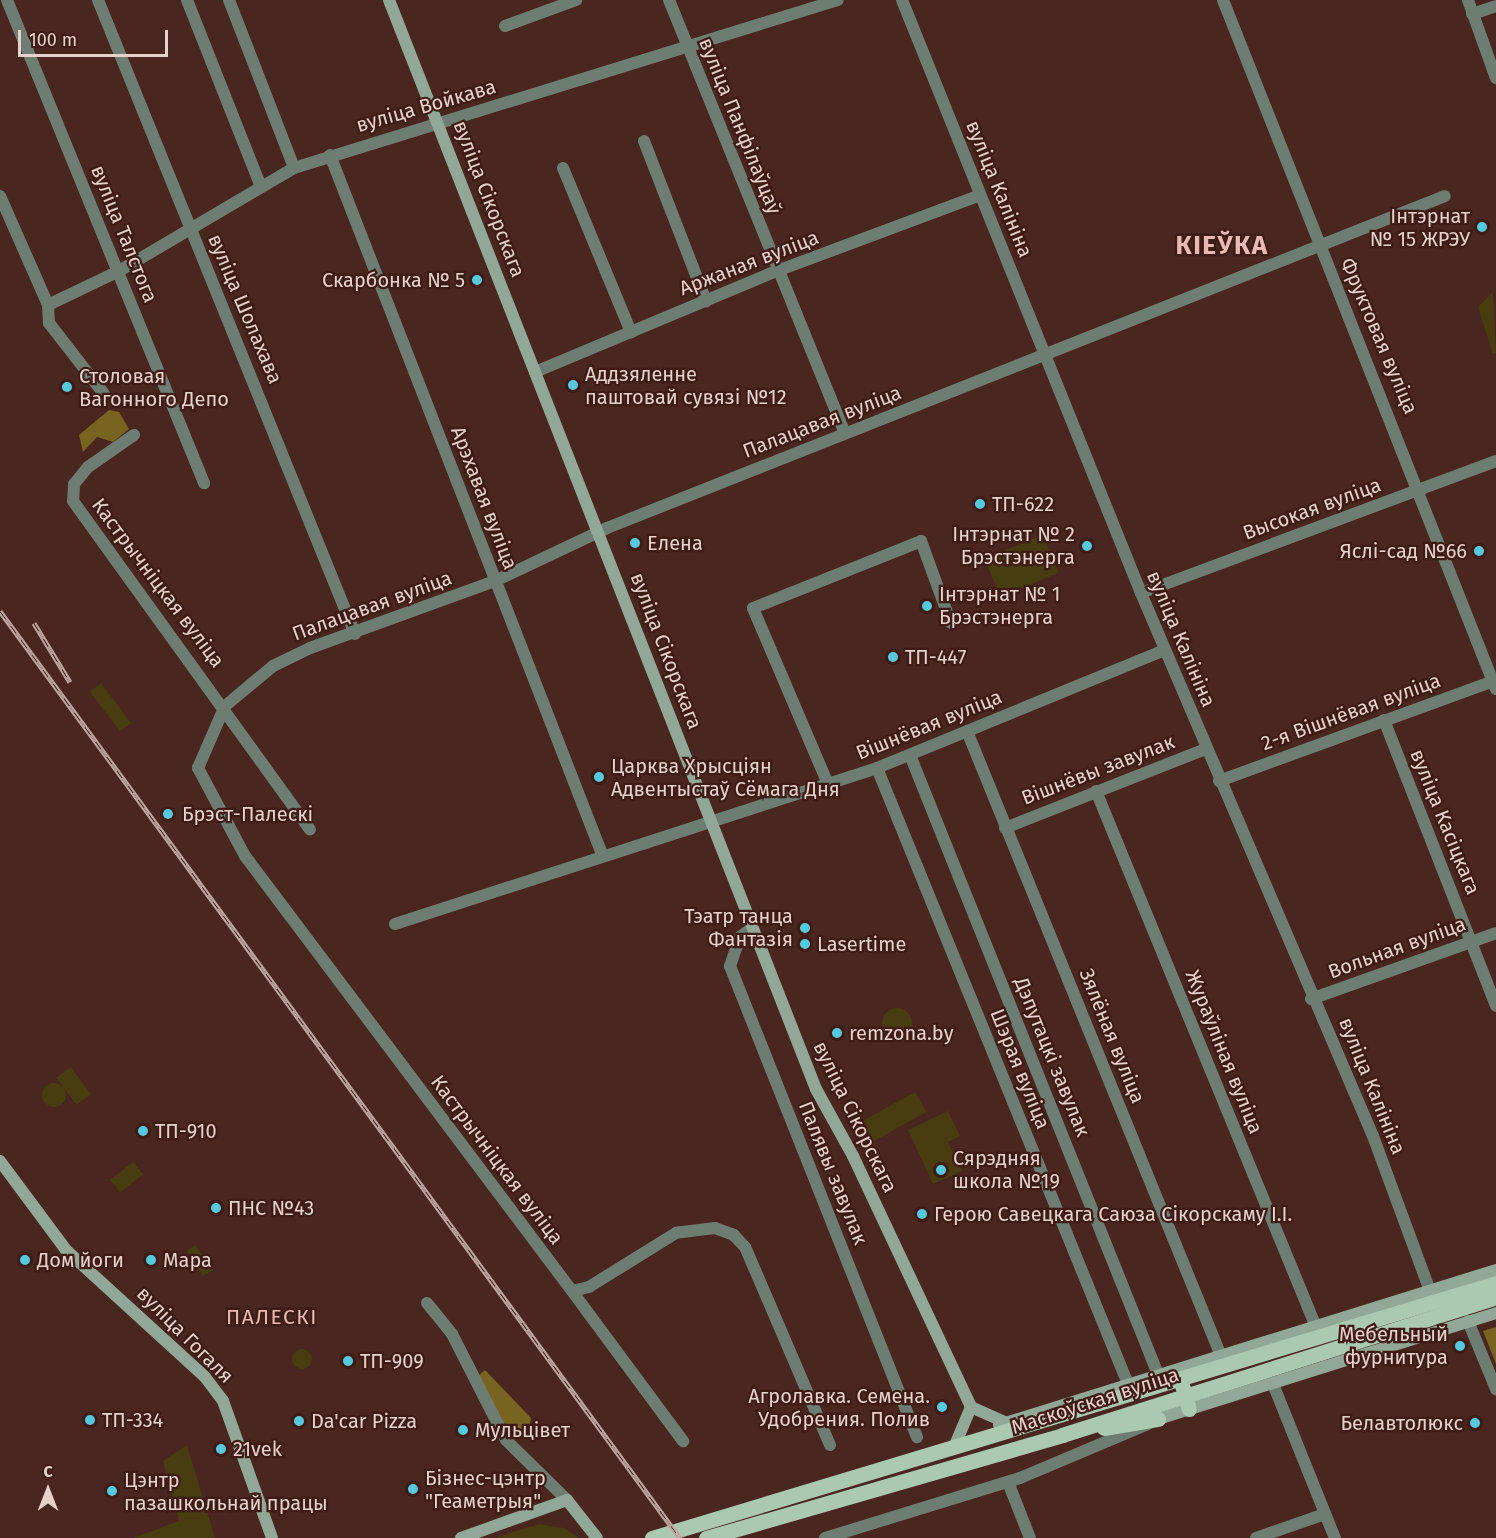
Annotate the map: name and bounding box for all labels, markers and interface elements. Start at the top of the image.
scale bar [21,18,171,56]
text: 100 m [29,29,77,51]
street label: вуліца Панфілаўцаў [694,34,786,218]
street label: вуліца Войкава [353,75,499,137]
street label: вуліца Сікорскага [448,117,530,281]
street label: вуліца Калініна [961,117,1037,261]
street label: вуліца Талстога [86,162,162,306]
place label: Інтэрнат № 15 ЖРЭУ [1370,204,1470,251]
marker: Інтэрнат № 15 ЖРЭУ [1475,220,1489,234]
street label: Аржаная вуліца [676,225,822,301]
district label: КІЕЎКА [1175,230,1269,262]
street label: вуліца Шолахава [203,231,287,387]
street label: Фруктовая вуліца [1335,254,1423,418]
place label: Скарбонка № 5 [322,268,465,292]
marker: Скарбонка № 5 [470,273,484,287]
place label: Аддзяленне паштовай сувязі №12 [585,362,787,409]
place label: Столовая Вагонного Депо [79,364,229,411]
marker: Аддзяленне паштовай сувязі №12 [566,378,580,392]
marker: Столовая Вагонного Депо [60,380,74,394]
street label: Палацавая вуліца [739,381,905,463]
street label: Арэхавая вуліца [446,423,522,573]
street label: Высокая вуліца [1240,473,1384,545]
place label: ТП-622 [992,492,1054,516]
street label: Кастрычніцкая вуліца [87,494,229,672]
marker: ТП-622 [973,497,987,511]
place label: Інтэрнат № 2 Брэстэнерга [952,522,1075,569]
place label: Елена [647,531,703,555]
marker: Елена [628,536,642,550]
marker: Інтэрнат № 2 Брэстэнерга [1080,539,1094,553]
place label: Яслі-сад №66 [1340,539,1467,563]
marker: Яслі-сад №66 [1472,544,1486,558]
street label: Палацавая вуліца [289,566,455,646]
street label: вуліца Калініна [1142,567,1220,711]
street label: вуліца Сікорскага [625,569,707,733]
place label: Інтэрнат № 1 Брэстэнерга [939,582,1060,629]
marker: Інтэрнат № 1 Брэстэнерга [920,599,934,613]
place label: ТП-447 [905,645,966,669]
marker: ТП-447 [886,650,900,664]
street label: 2-я Вішнёвая вуліца [1258,668,1444,756]
street label: Вішнёвая вуліца [853,685,1005,765]
street label: Вішнёвы завулак [1018,730,1178,810]
street label: вуліца Касіцкага [1405,746,1485,898]
place label: Царква Хрысціян Адвентыстаў Сёмага Дня [611,754,840,801]
marker: Царква Хрысціян Адвентыстаў Сёмага Дня [592,770,606,784]
place label: Брэст-Палескі [182,802,313,826]
marker: Брэст-Палескі [159,805,177,823]
place label: Тэатр танца Фантазія [684,904,793,951]
street label: Вольная вуліца [1325,912,1469,984]
marker: Тэатр танца Фантазія [798,921,812,935]
place label: Lasertime [817,932,906,956]
marker: Lasertime [798,937,812,951]
street label: Зялёная вуліца [1074,965,1150,1107]
street label: Жураўліная вуліца [1180,967,1268,1137]
street label: Дэпутацкі завулак [1009,974,1095,1140]
street label: Шэрая вуліца [985,1005,1055,1133]
street label: вуліца Калініна [1334,1014,1410,1158]
place label: remzona.by [849,1021,953,1045]
marker: remzona.by [830,1026,844,1040]
street label: вуліца Сікорскага [808,1037,902,1197]
street label: Кастрычніцкая вуліца [426,1071,568,1249]
street label: Палявы завулак [793,1098,873,1248]
place label: ТП-910 [155,1119,217,1143]
marker: ТП-910 [136,1124,150,1138]
place label: Сярэдняя школа №19 [953,1146,1060,1193]
marker: Сярэдняя школа №19 [934,1163,948,1177]
place label: ПНС №43 [228,1196,314,1220]
marker: ПНС №43 [209,1201,223,1215]
place label: Герою Савецкага Саюза Сікорскаму І.І. [934,1202,1292,1226]
marker: Герою Савецкага Саюза Сікорскаму І.І. [915,1207,929,1221]
place label: Дом йоги [37,1248,124,1272]
place label: Мара [163,1248,212,1272]
marker: Дом йоги [18,1253,32,1267]
marker: Мара [144,1253,158,1267]
street label: вуліца Гогаля [132,1282,238,1388]
district label: ПАЛЕСКІ [226,1304,318,1330]
place label: Мебельный фурнитура [1339,1322,1448,1369]
marker: Мебельный фурнитура [1453,1339,1467,1353]
place label: ТП-909 [360,1349,424,1373]
marker: ТП-909 [341,1354,355,1368]
street label: Маскоўская вуліца [1008,1363,1182,1439]
place label: Агролавка. Семена. Удобрения. Полив [748,1384,930,1431]
marker: Агролавка. Семена. Удобрения. Полив [935,1400,949,1414]
place label: ТП-334 [102,1408,163,1432]
place label: Da'car Pizza [311,1409,417,1433]
place label: Белавтолюкс [1340,1411,1463,1435]
marker: ТП-334 [83,1413,97,1427]
marker: Da'car Pizza [292,1414,306,1428]
marker: Белавтолюкс [1468,1416,1482,1430]
place label: Мульцівет [475,1418,570,1442]
marker: Мульцівет [456,1423,470,1437]
place label: 21vek [233,1437,282,1461]
marker: 21vek [214,1442,228,1456]
north arrow [18,1460,78,1520]
text: С [43,1462,53,1481]
place label: Бізнес-цэнтр "Геаметрыя" [425,1466,546,1513]
place label: Цэнтр пазашкольнай працы [124,1468,328,1515]
marker: Бізнес-цэнтр "Геаметрыя" [406,1482,420,1496]
marker: Цэнтр пазашкольнай працы [105,1484,119,1498]

